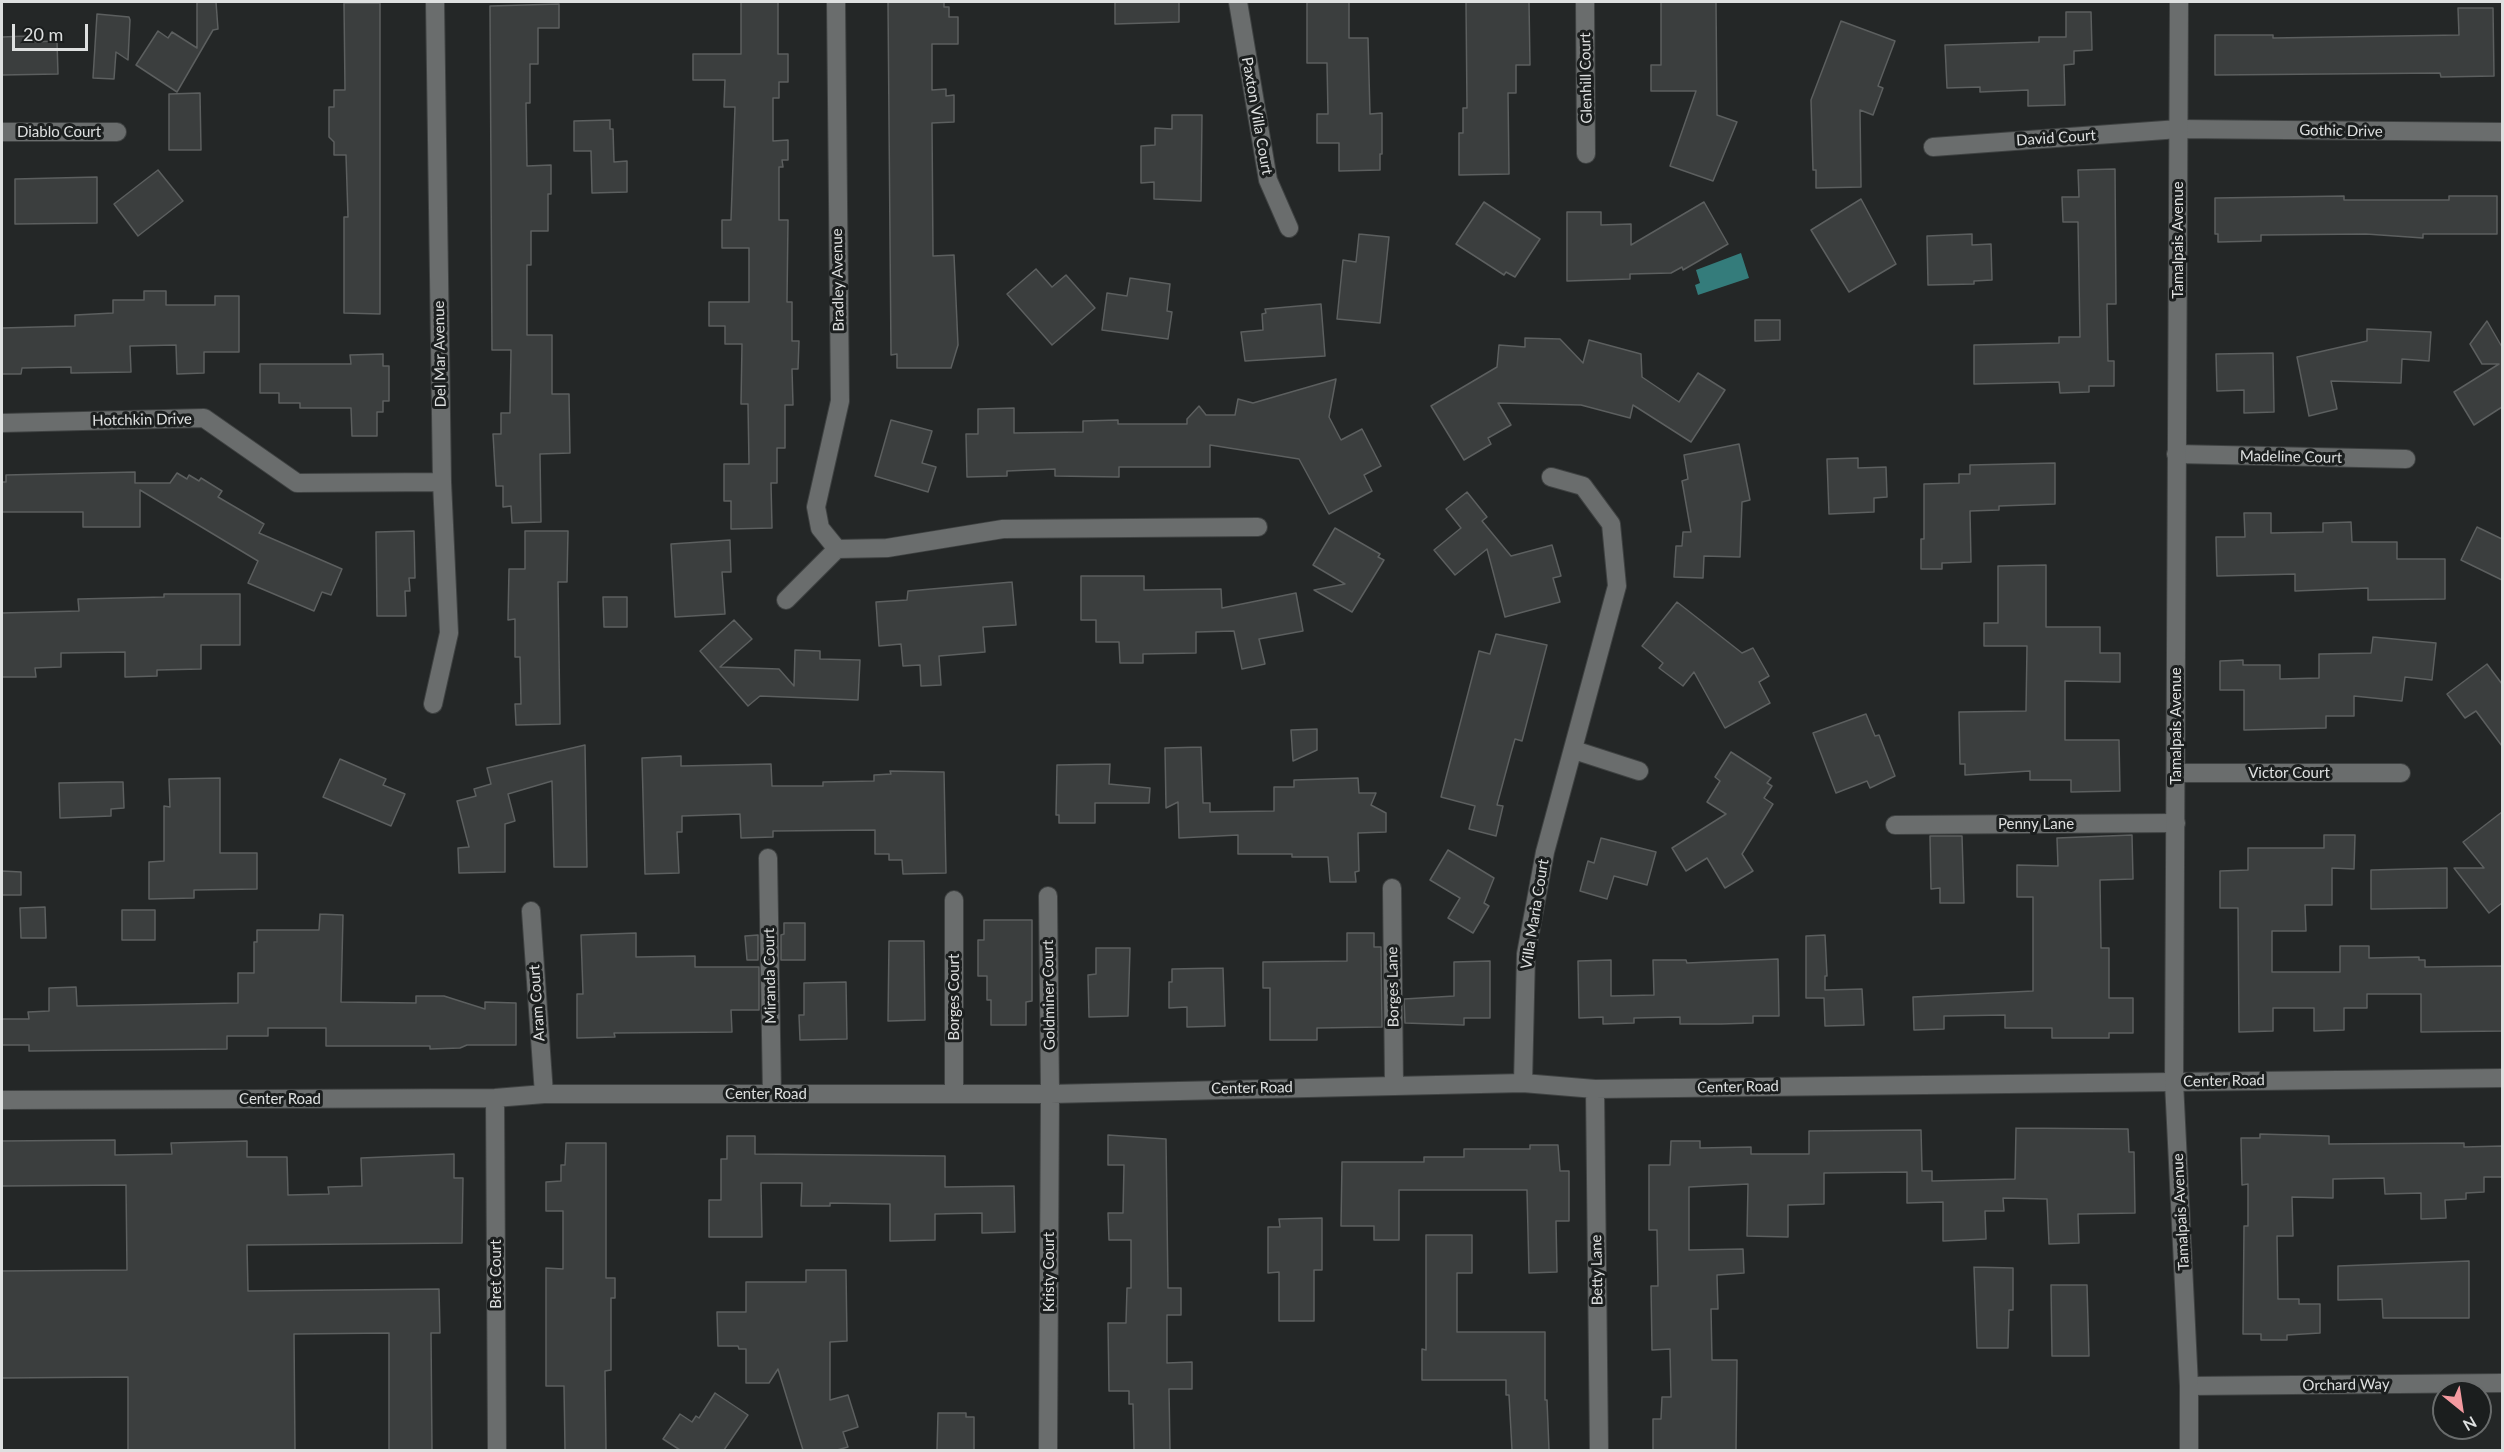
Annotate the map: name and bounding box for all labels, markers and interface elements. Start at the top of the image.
scale bar [15,12,92,50]
text: 20 m [23,23,63,45]
street label: Glenhill Court [1576,32,1596,124]
street label: Paxton Villa Court [1238,56,1276,176]
street label: Gothic Drive [2299,121,2383,141]
street label: Diablo Court [17,123,101,141]
street label: David Court [2016,126,2096,150]
street label: Tamalpais Avenue [2169,181,2187,299]
street label: Bradley Avenue [828,228,848,332]
street label: Del Mar Avenue [430,300,450,408]
street label: Hotchkin Drive [92,410,192,430]
street label: Madeline Court [2240,447,2342,467]
street label: Tamalpais Avenue [2167,667,2185,785]
street label: Victor Court [2248,764,2330,782]
street label: Penny Lane [1998,815,2074,833]
street label: Villa Maria Court [1517,858,1553,970]
street label: Miranda Court [760,928,780,1024]
street label: Goldminer Court [1039,940,1059,1050]
street label: Borges Lane [1383,946,1403,1028]
street label: Borges Court [945,954,963,1040]
street label: Aram Court [525,964,549,1042]
street label: Center Road [2183,1071,2265,1091]
street label: Center Road [1697,1077,1779,1097]
street label: Center Road [1211,1078,1293,1098]
street label: Center Road [725,1085,807,1103]
street label: Center Road [239,1090,321,1108]
street label: Tamalpais Avenue [2169,1153,2193,1271]
street label: Kristy Court [1040,1232,1058,1312]
street label: Betty Lane [1587,1234,1607,1306]
street label: Bret Court [487,1239,505,1309]
street label: Orchard Way [2302,1375,2390,1395]
north arrow [2432,1380,2492,1440]
text: N [2460,1413,2480,1436]

